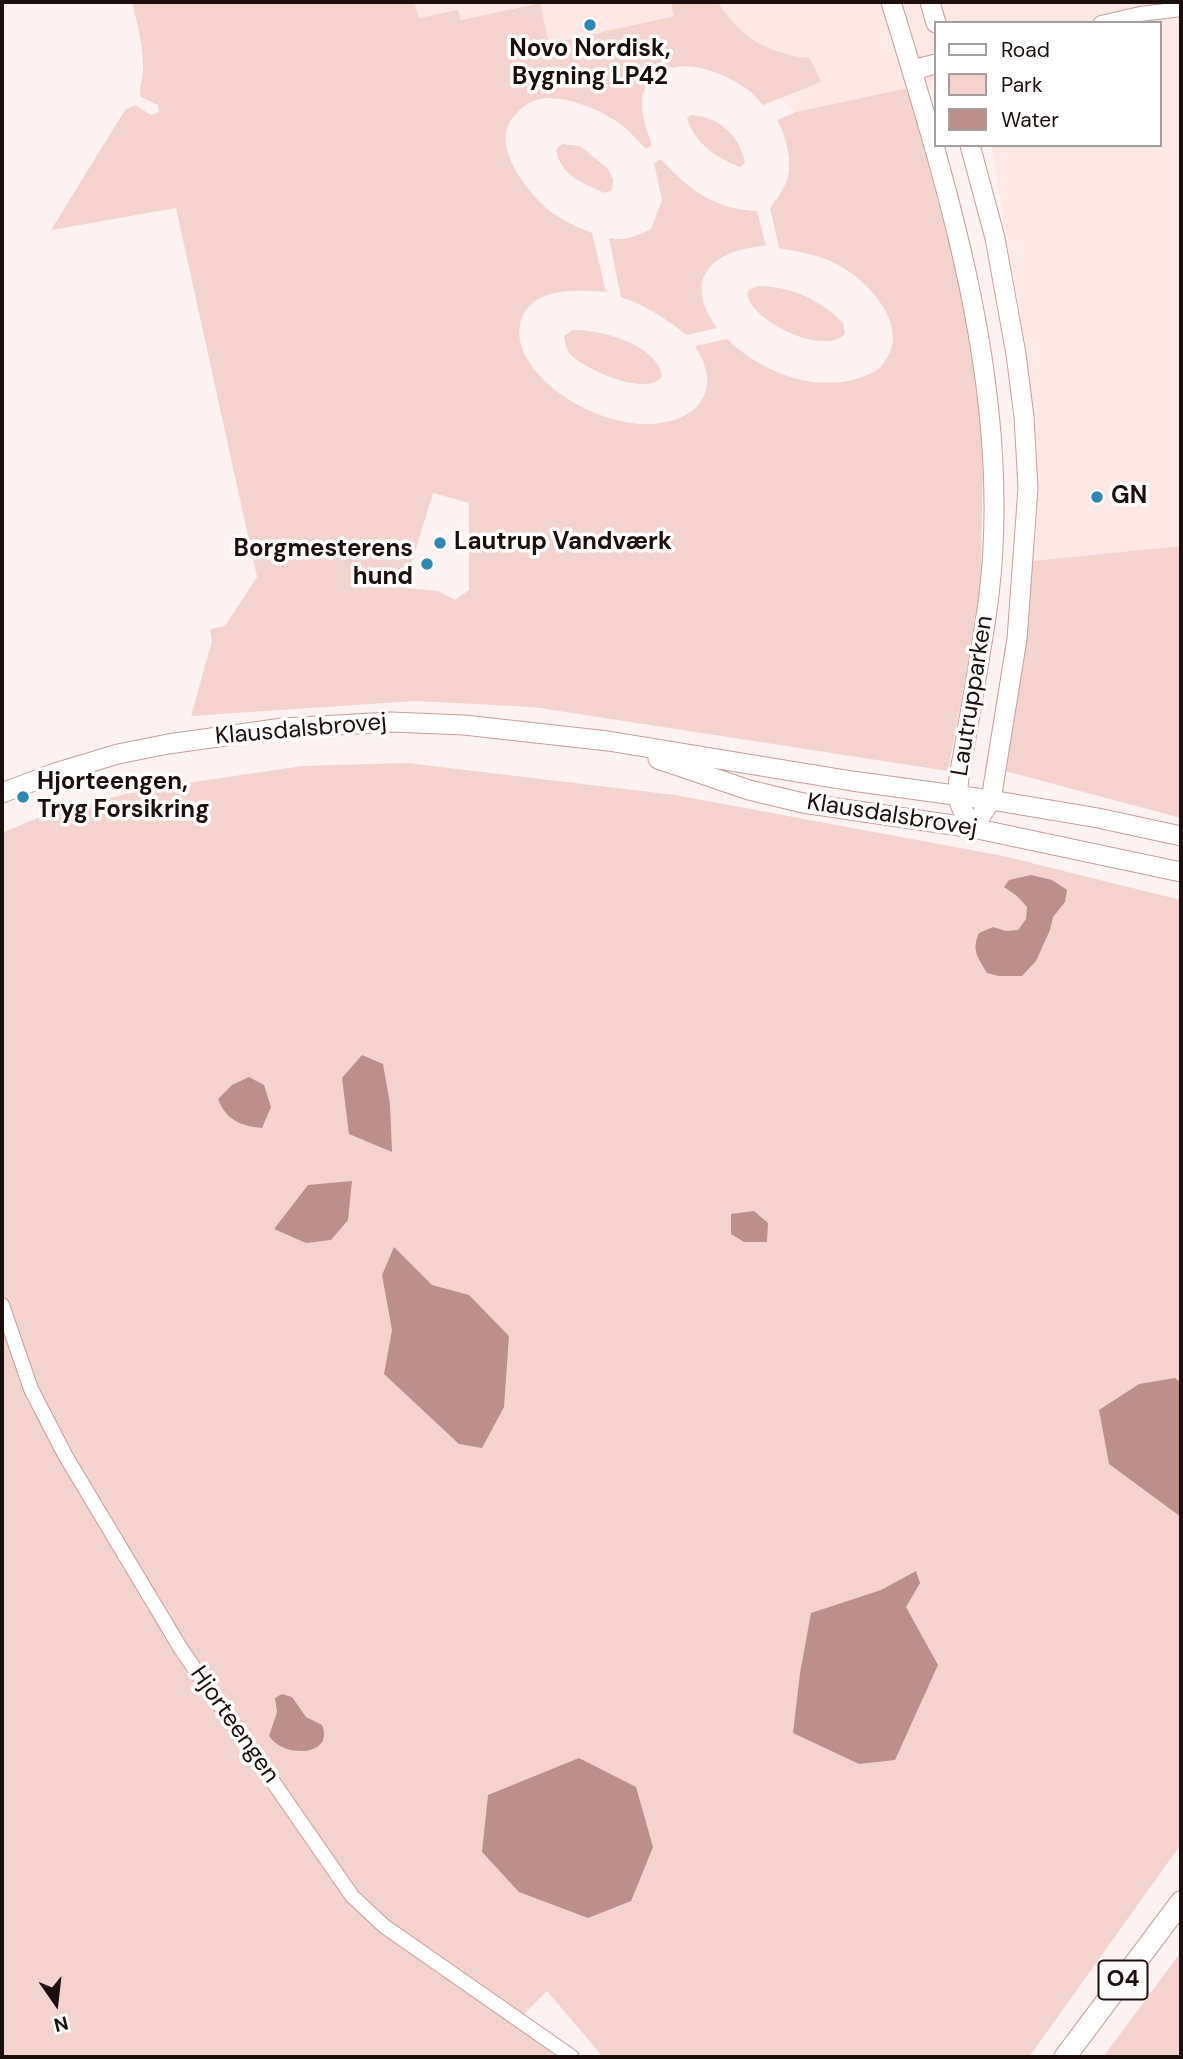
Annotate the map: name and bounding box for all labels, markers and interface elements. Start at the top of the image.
marker: Novo Nordisk, Bygning LP42 [582,17,598,33]
legend [934,21,1162,147]
place label: Novo Nordisk, Bygning LP42 [509,36,671,92]
text: Road [1001,36,1050,64]
text: Park [1001,71,1042,99]
text: Water [1001,106,1059,134]
place label: GN [1111,483,1147,511]
marker: GN [1089,489,1105,505]
place label: Lautrup Vandværk [454,529,672,557]
marker: Lautrup Vandværk [432,535,448,551]
place label: Borgmesterens hund [234,536,413,592]
marker: Borgmesterens hund [419,556,435,572]
street label: Lautrupparken [946,614,1000,778]
street label: Klausdalsbrovej [214,708,388,752]
place label: Hjorteengen, Tryg Forsikring [37,769,209,825]
street label: Klausdalsbrovej [805,788,979,844]
marker: Hjorteengen, Tryg Forsikring [15,789,31,805]
street label: Hjorteengen [183,1661,285,1789]
road number: O4 [1098,1960,1148,1999]
north arrow [21,1968,91,2038]
text: N [51,2010,71,2038]

